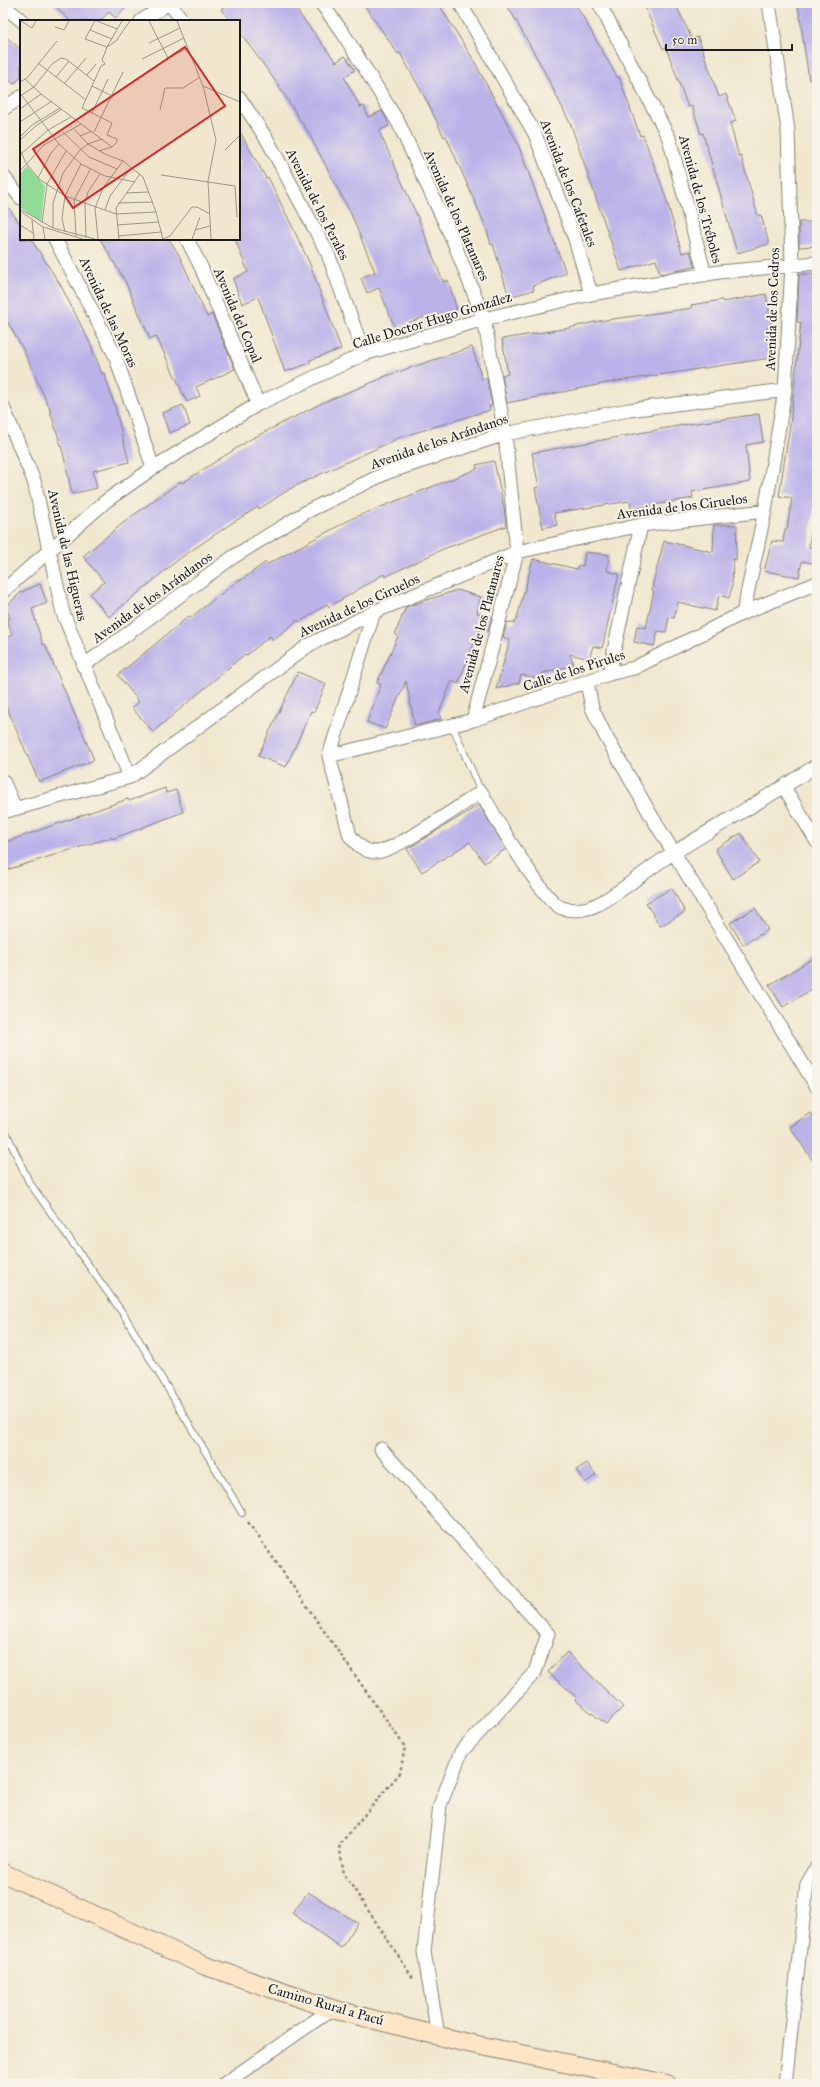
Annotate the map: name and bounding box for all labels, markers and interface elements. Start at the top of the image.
inset map [20,20,240,240]
scale bar [666,26,792,52]
text: 50 m [672,33,697,47]
street label: Avenida de los Cafetales [536,116,601,249]
street label: Avenida de los Tréboles [675,132,726,265]
street label: Avenida de los Perales [282,145,353,263]
street label: Avenida de los Platanares [420,146,493,283]
street label: Avenida de los Cedros [762,247,783,372]
street label: Avenida de las Moras [75,253,142,370]
street label: Avenida del Copal [209,264,265,365]
street label: Calle Doctor Hugo González [350,288,514,353]
street label: Avenida de los Arándanos [367,410,510,473]
street label: Avenida de las Higueras [44,487,91,623]
street label: Avenida de los Ciruelos [615,490,748,523]
street label: Avenida de los Arándanos [88,548,216,647]
street label: Avenida de los Platanares [455,554,508,696]
street label: Avenida de los Ciruelos [295,570,422,641]
street label: Calle de los Pirules [521,646,627,695]
street label: Camino Rural a Pacú [266,1980,386,2029]

